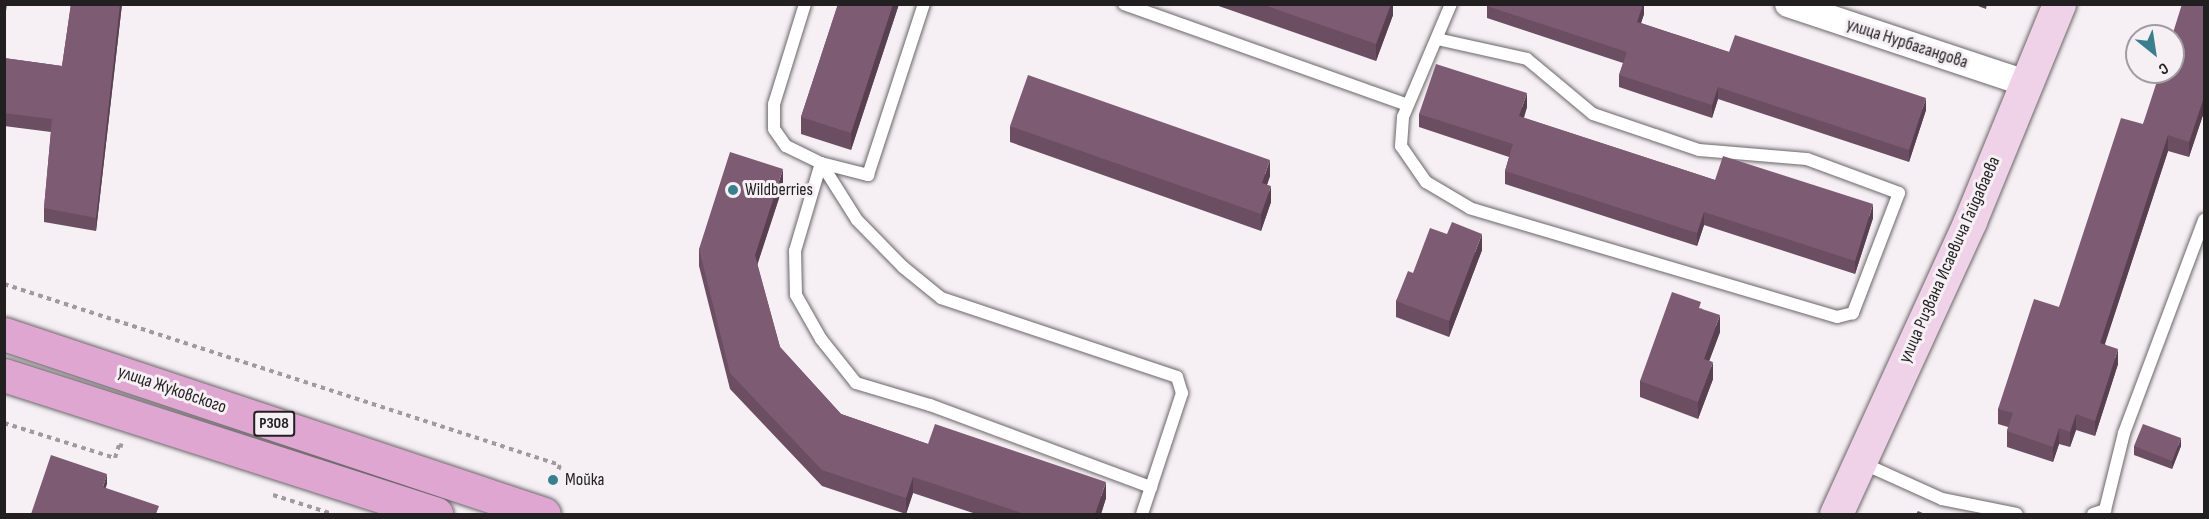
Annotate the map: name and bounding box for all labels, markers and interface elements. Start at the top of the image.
street label: улица Нурбагандова [1844,14,1970,74]
north arrow [2125,24,2185,84]
text: С [2155,58,2172,79]
street label: улица Ризвана Исаевича Гайдабаева [1895,153,2005,367]
place label: Wildberries [745,179,813,201]
marker: Wildberries [726,183,740,197]
street label: улица Жуковского [115,361,229,419]
road number: P308 [253,411,295,437]
place label: Мойка [565,469,604,491]
marker: Мойка [546,473,560,487]

